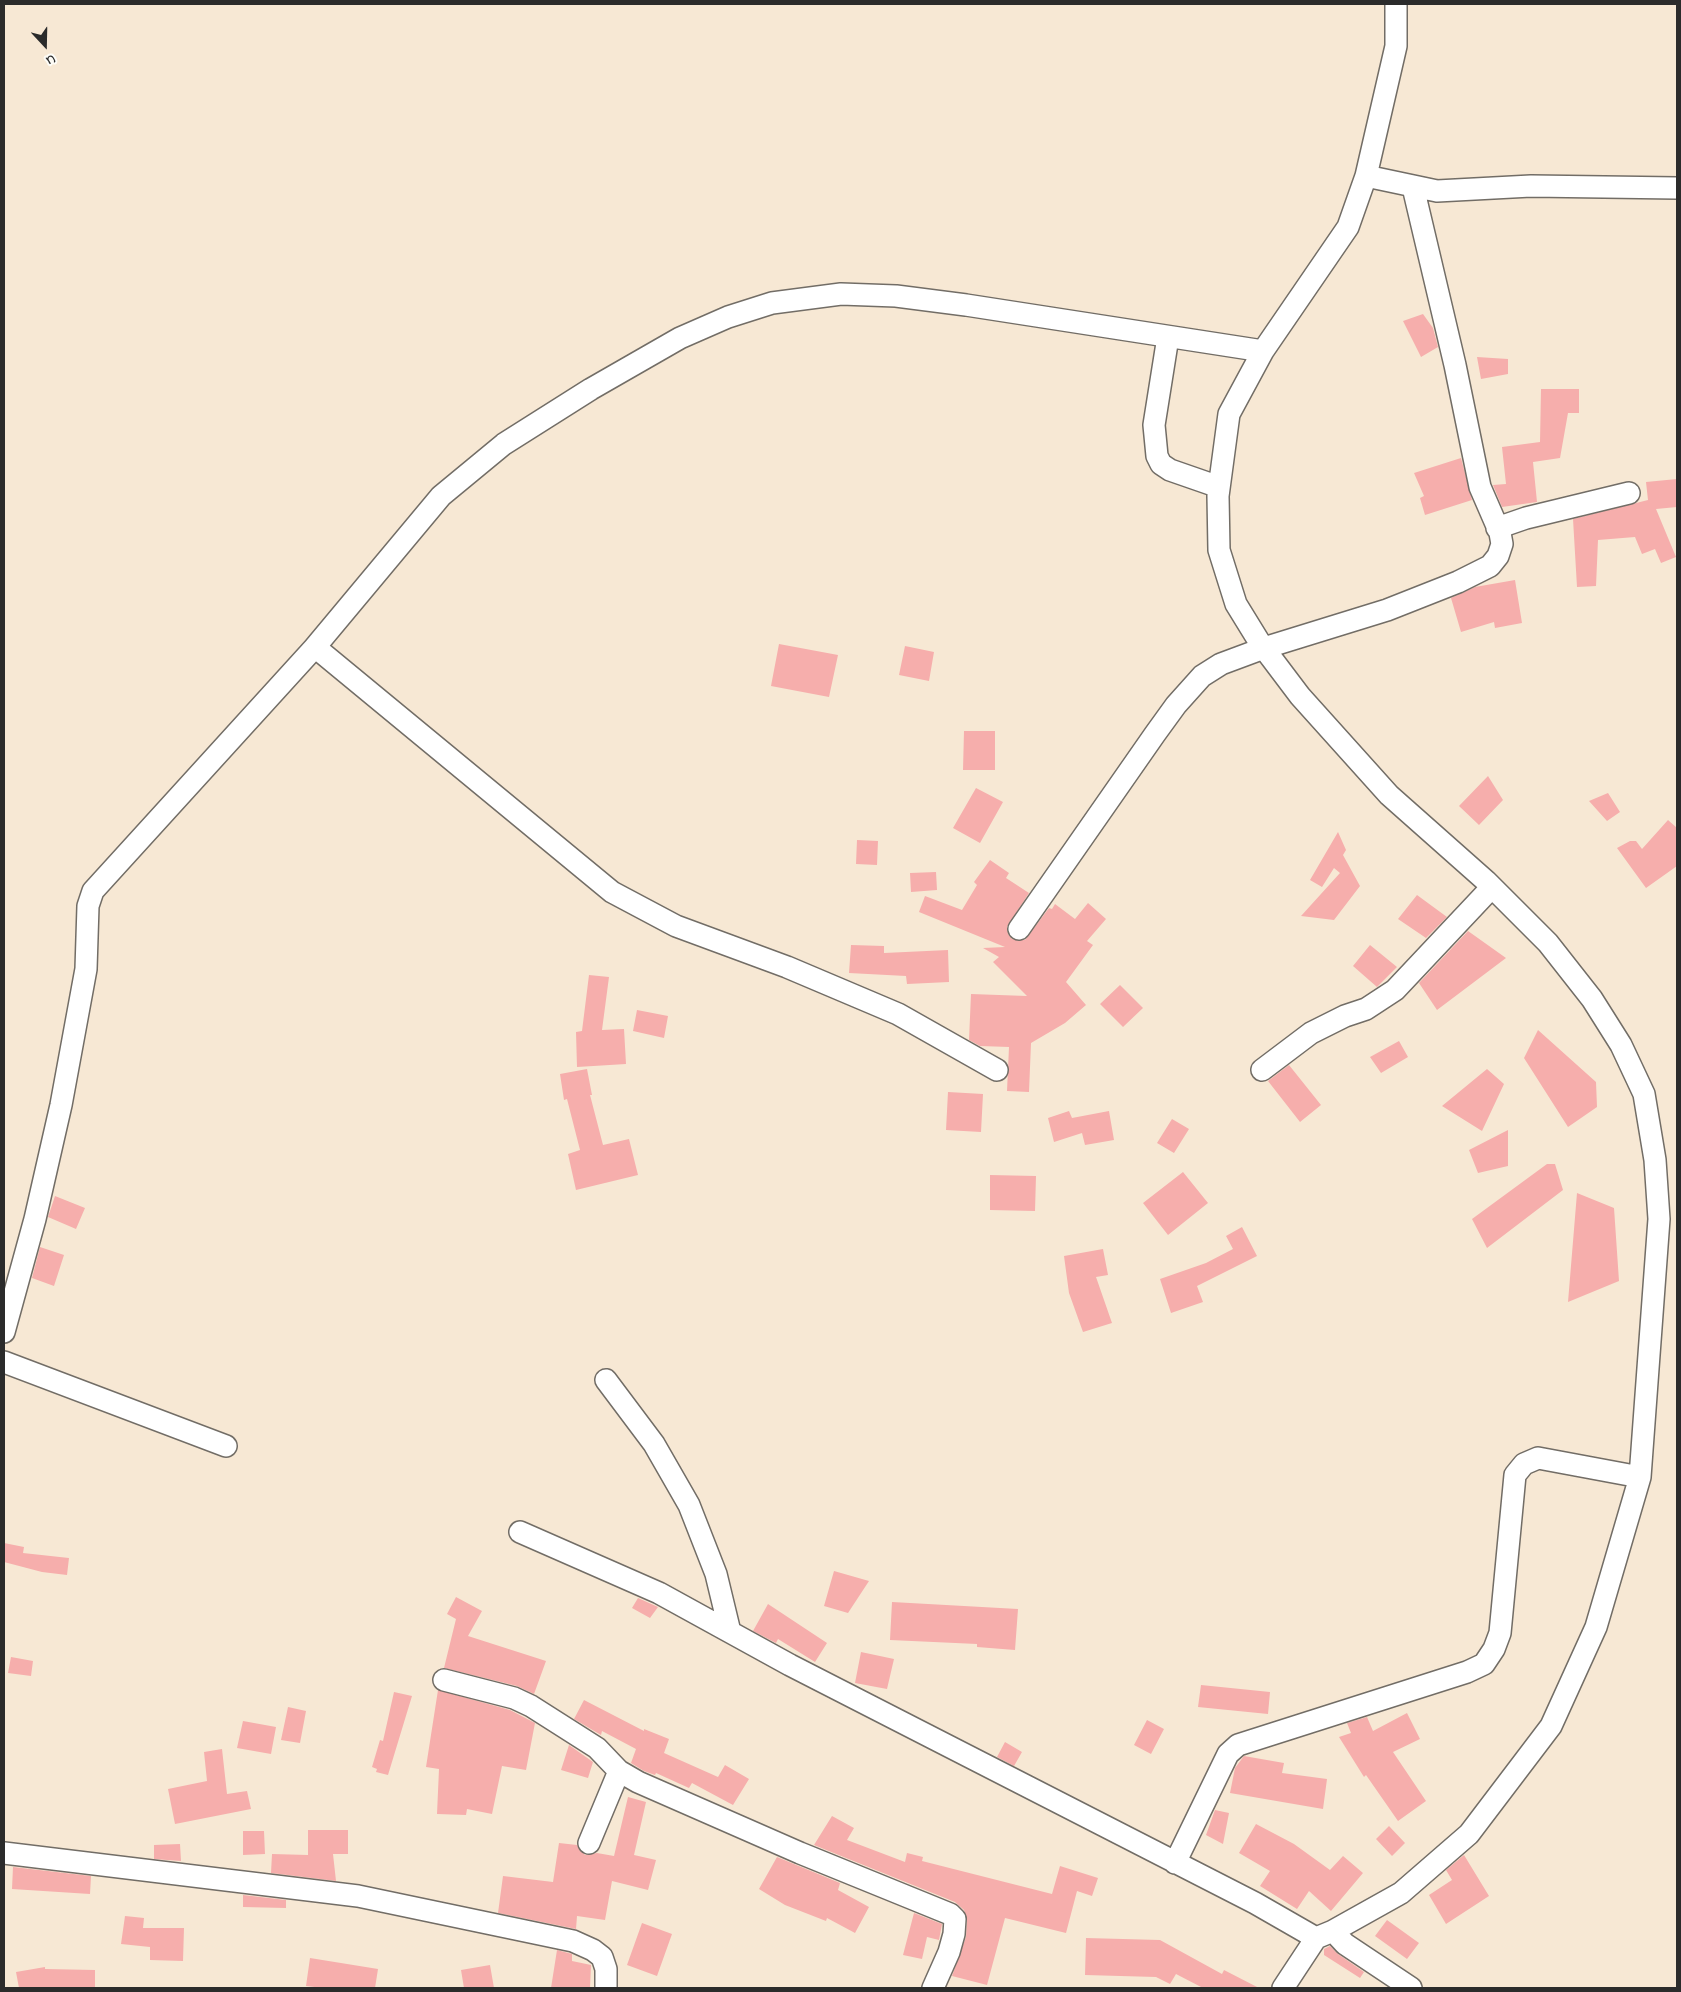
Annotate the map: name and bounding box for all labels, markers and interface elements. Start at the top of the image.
north arrow [20,20,70,70]
text: U [43,48,58,71]

